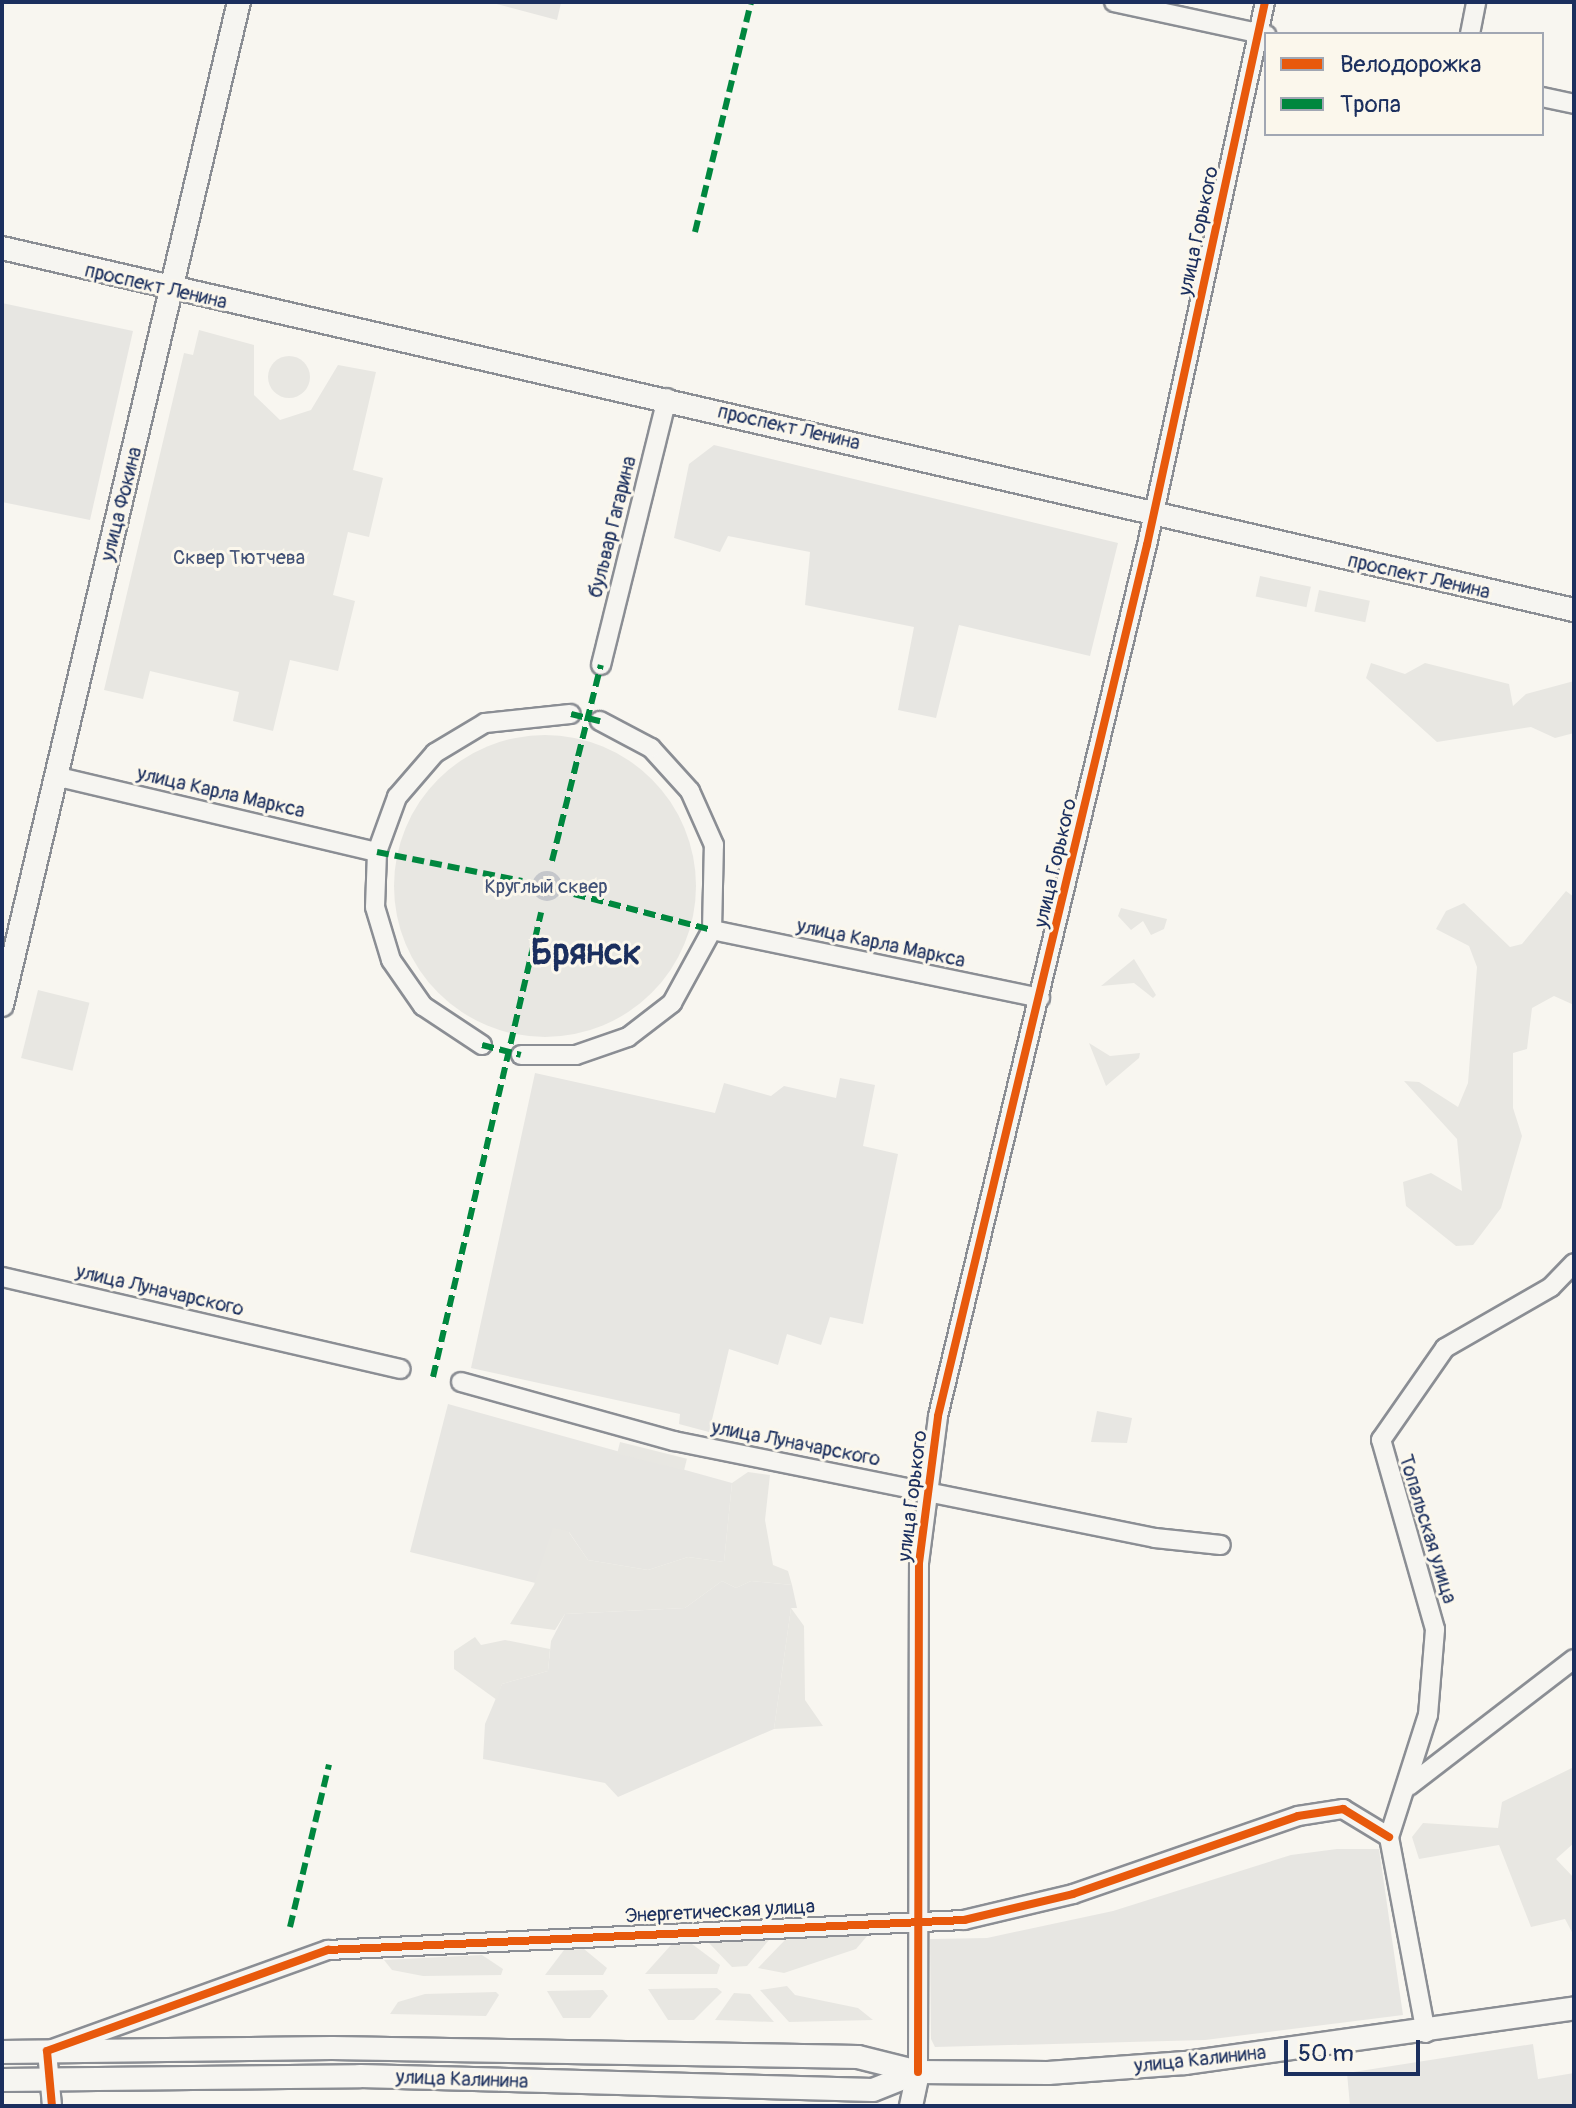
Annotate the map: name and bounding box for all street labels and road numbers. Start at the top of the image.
street label: улица Горького [1173,164,1223,298]
street label: проспект Ленина [83,258,229,314]
street label: проспект Ленина [716,399,862,455]
street label: улица Фокина [95,444,147,564]
street label: бульвар Гагарина [583,454,641,600]
street label: проспект Ленина [1346,548,1492,604]
street label: улица Карла Маркса [135,761,307,823]
street label: улица Горького [1028,796,1082,930]
street label: улица Карла Маркса [795,913,967,973]
street label: улица Луначарского [74,1259,246,1321]
street label: улица Луначарского [709,1415,883,1471]
street label: улица Горького [892,1429,932,1563]
street label: Топальская улица [1394,1452,1462,1606]
street label: Энергетическая улица [624,1894,816,1928]
street label: улица Калинина [1133,2040,1267,2078]
street label: улица Калинина [395,2065,529,2093]

